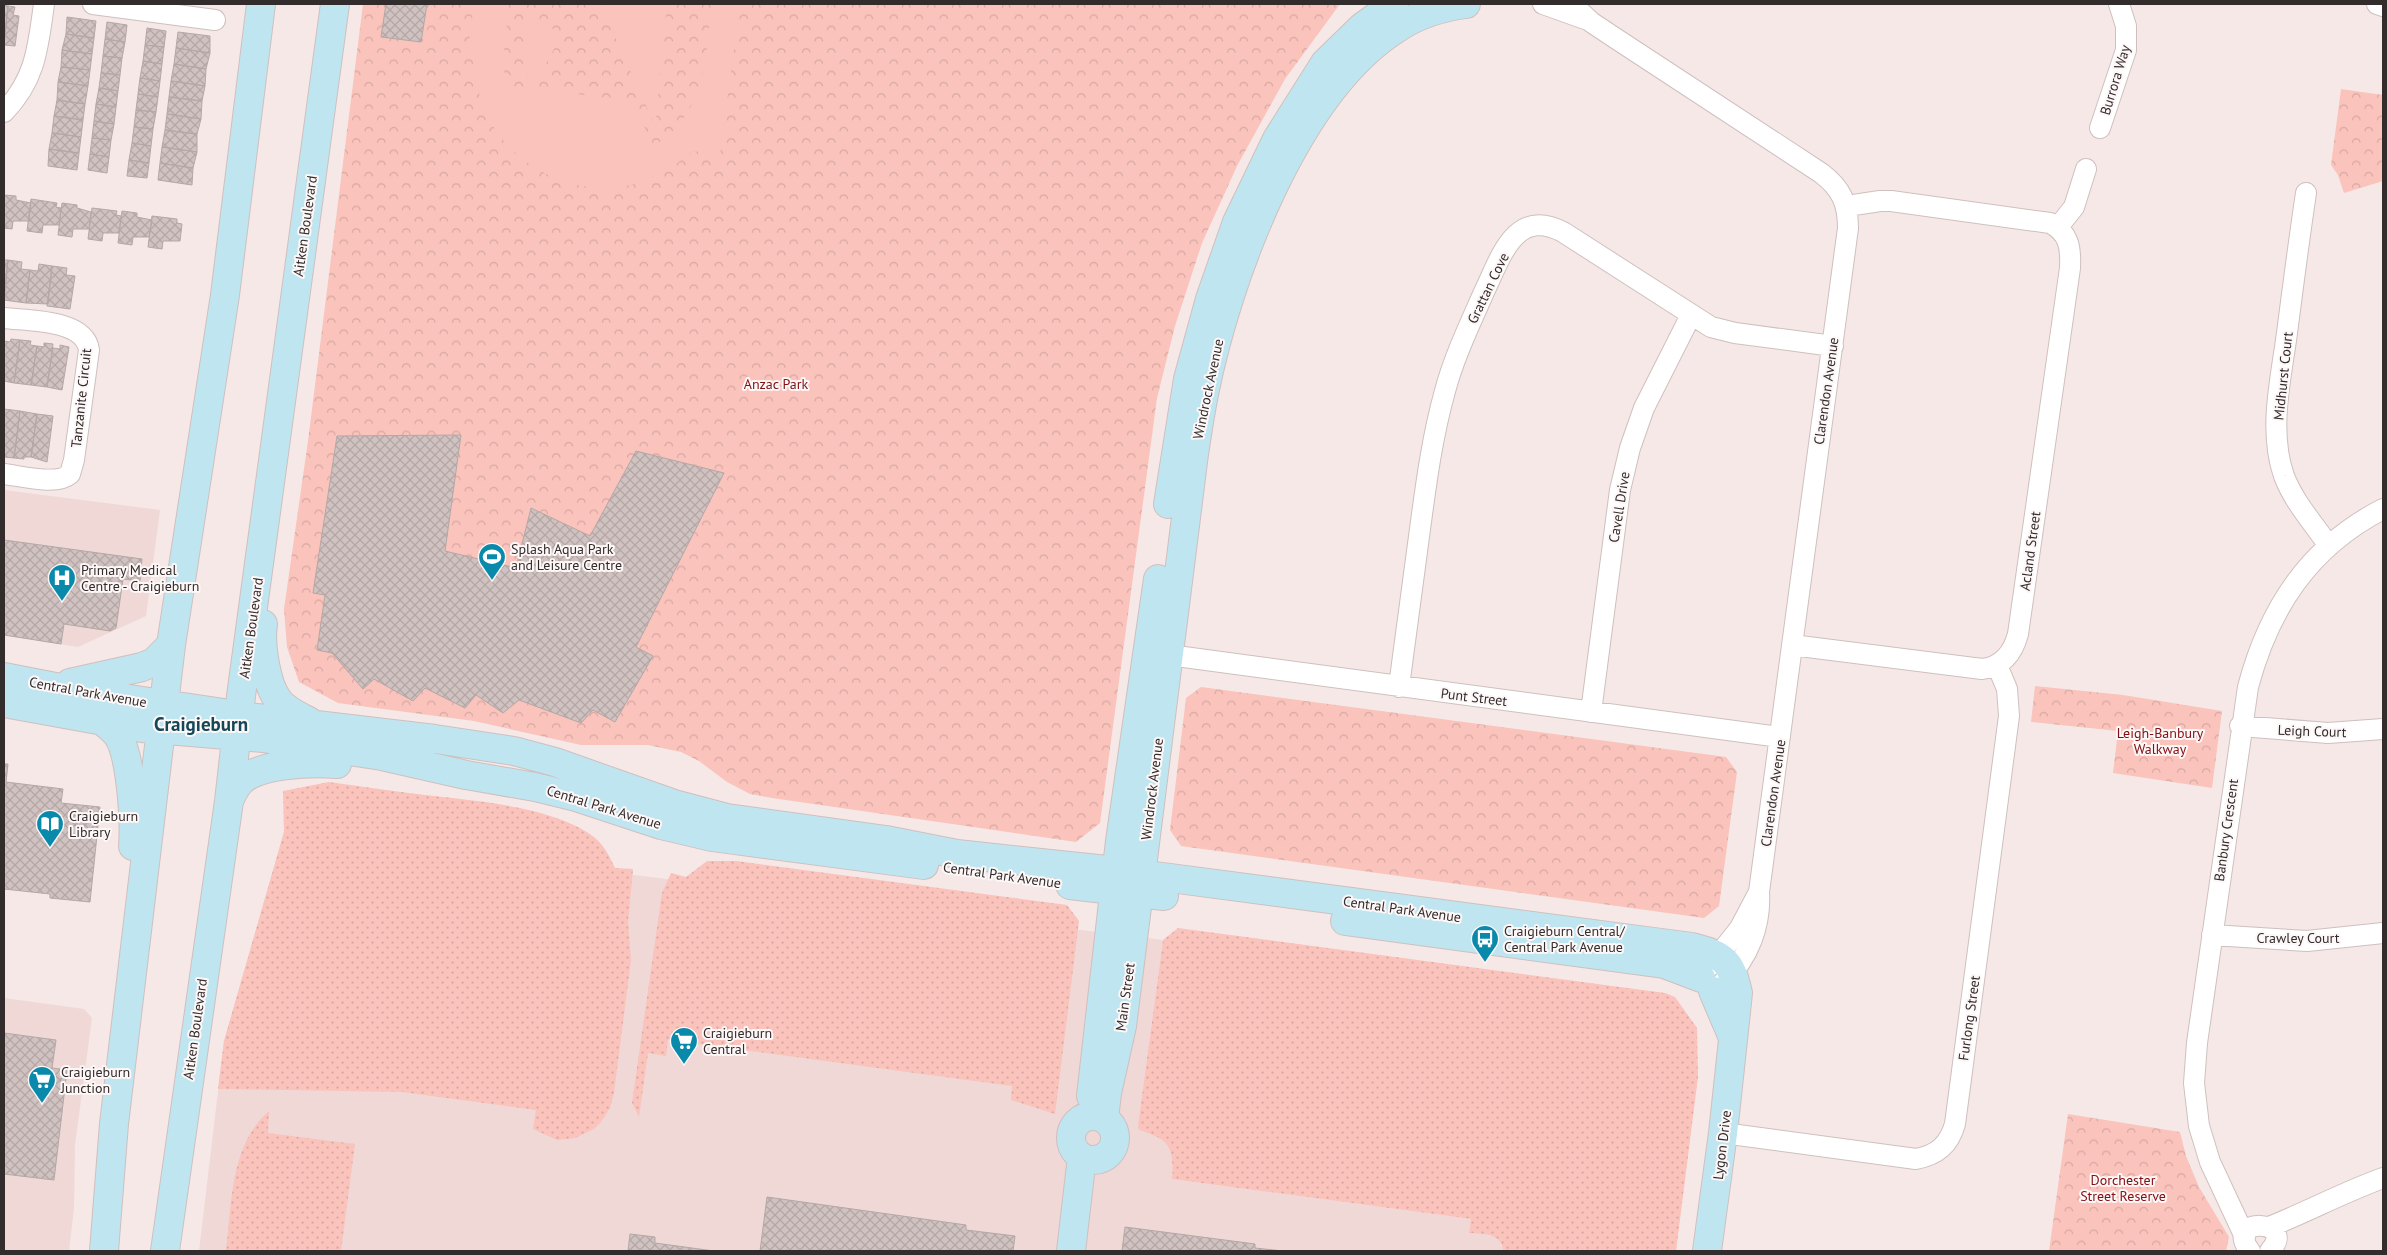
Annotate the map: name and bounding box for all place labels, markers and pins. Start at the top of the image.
place label: Splash Aqua Park and Leisure Centre [511,540,622,574]
sports icon: Splash Aqua Park and Leisure Centre [477,542,507,581]
place label: Primary Medical Centre - Craigieburn [81,561,199,595]
hospital icon: Primary Medical Centre - Craigieburn [47,563,77,602]
place label: Craigieburn Library [69,807,138,841]
library icon: Craigieburn Library [35,809,65,848]
place label: Craigieburn Central/ Central Park Avenue [1504,922,1626,956]
bus stop icon: Craigieburn Central/ Central Park Avenue [1470,924,1500,963]
place label: Craigieburn Central [703,1024,772,1058]
supermarket icon: Craigieburn Central [669,1026,699,1065]
place label: Craigieburn Junction [60,1063,130,1097]
supermarket icon: Craigieburn Junction [27,1065,57,1104]

